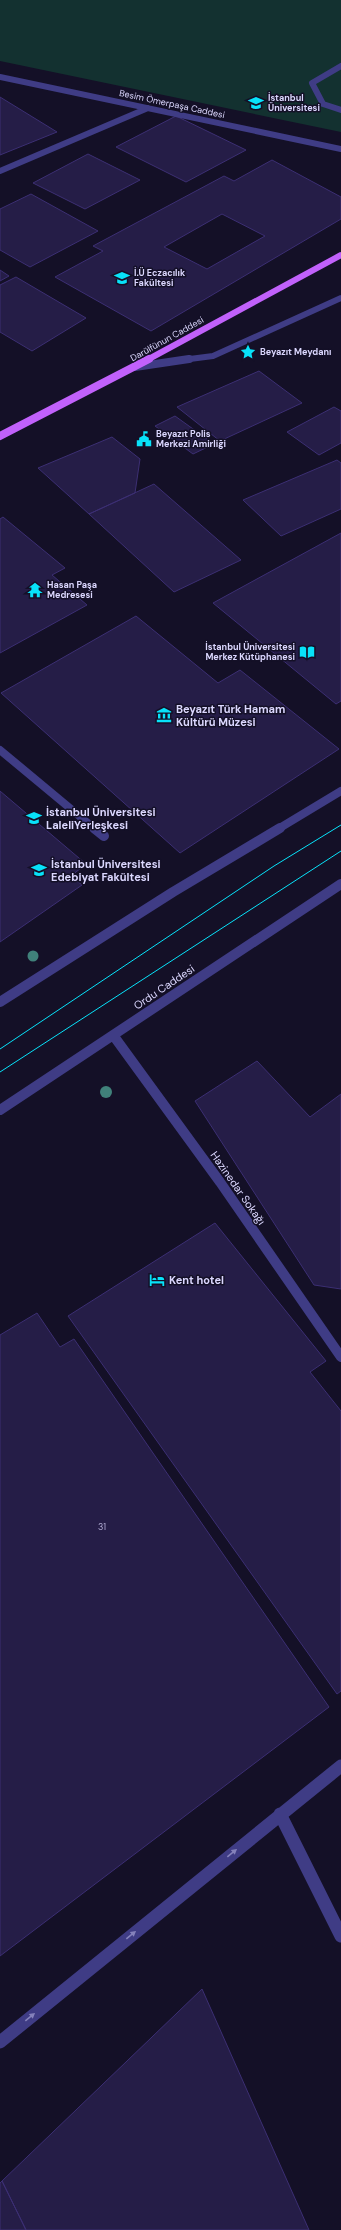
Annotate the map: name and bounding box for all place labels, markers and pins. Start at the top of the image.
place label: İstanbul Üniversitesi [268,91,320,114]
school or university icon: İstanbul Üniversitesi [247,94,265,112]
place label: İ.Ü Eczacılık Fakültesi [134,266,186,289]
school or university icon: İ.Ü Eczacılık Fakültesi [113,269,131,287]
place icon: Beyazıt Meydanı [239,343,257,361]
place label: Beyazıt Meydanı [260,346,331,358]
place label: Beyazıt Polis Merkezi Amirliği [156,428,226,450]
public building icon: Beyazıt Polis Merkezi Amirliği [135,430,153,448]
place label: Hasan Paşa Medresesi [47,579,97,601]
temple icon: Hasan Paşa Medresesi [26,581,44,599]
place label: İstanbul Üniversitesi Merkez Kütüphanesi [205,640,295,663]
library icon: İstanbul Üniversitesi Merkez Kütüphanesi [298,643,316,661]
place label: Beyazıt Türk Hamam Kültürü Müzesi [176,702,285,729]
museum icon: Beyazıt Türk Hamam Kültürü Müzesi [155,706,173,724]
place label: İstanbul Üniversitesi LaleliYerleşkesi [46,805,156,832]
school or university icon: İstanbul Üniversitesi LaleliYerleşkesi [25,809,43,827]
place label: İstanbul Üniversitesi Edebiyat Fakültesi [51,857,161,884]
school or university icon: İstanbul Üniversitesi Edebiyat Fakültesi [30,861,48,879]
hotel icon: Kent hotel [148,1271,166,1289]
place label: Kent hotel [169,1273,224,1287]

